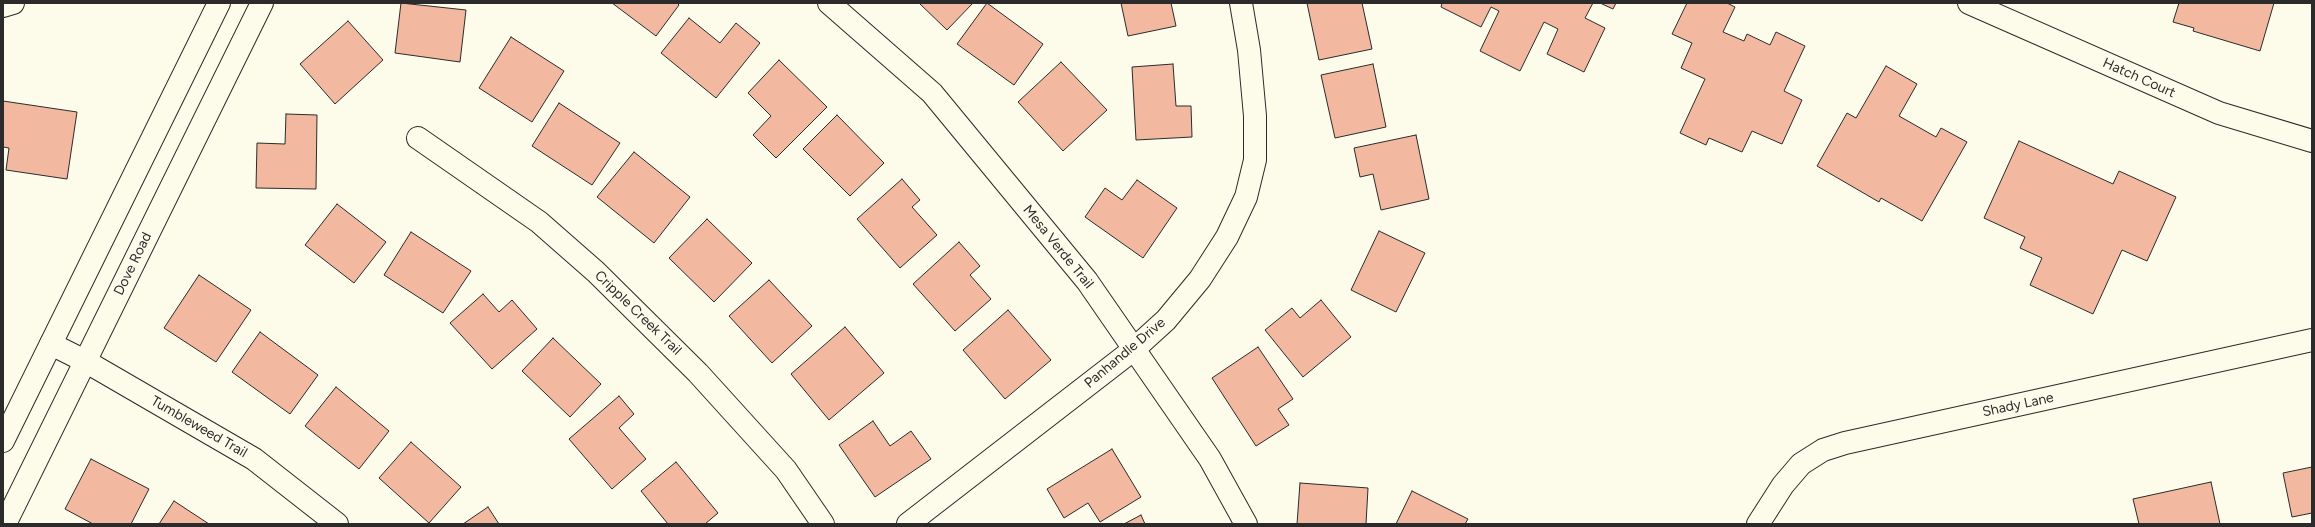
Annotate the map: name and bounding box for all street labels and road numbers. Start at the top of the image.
street label: Hatch Court [2100,55,2178,101]
street label: Mesa Verde Trail [1019,202,1097,292]
street label: Dove Road [111,230,155,298]
street label: Cripple Creek Trail [591,267,685,359]
street label: Panhandle Drive [1081,314,1169,392]
street label: Shady Lane [1981,389,2055,421]
street label: Tumbleweed Trail [148,393,250,461]

